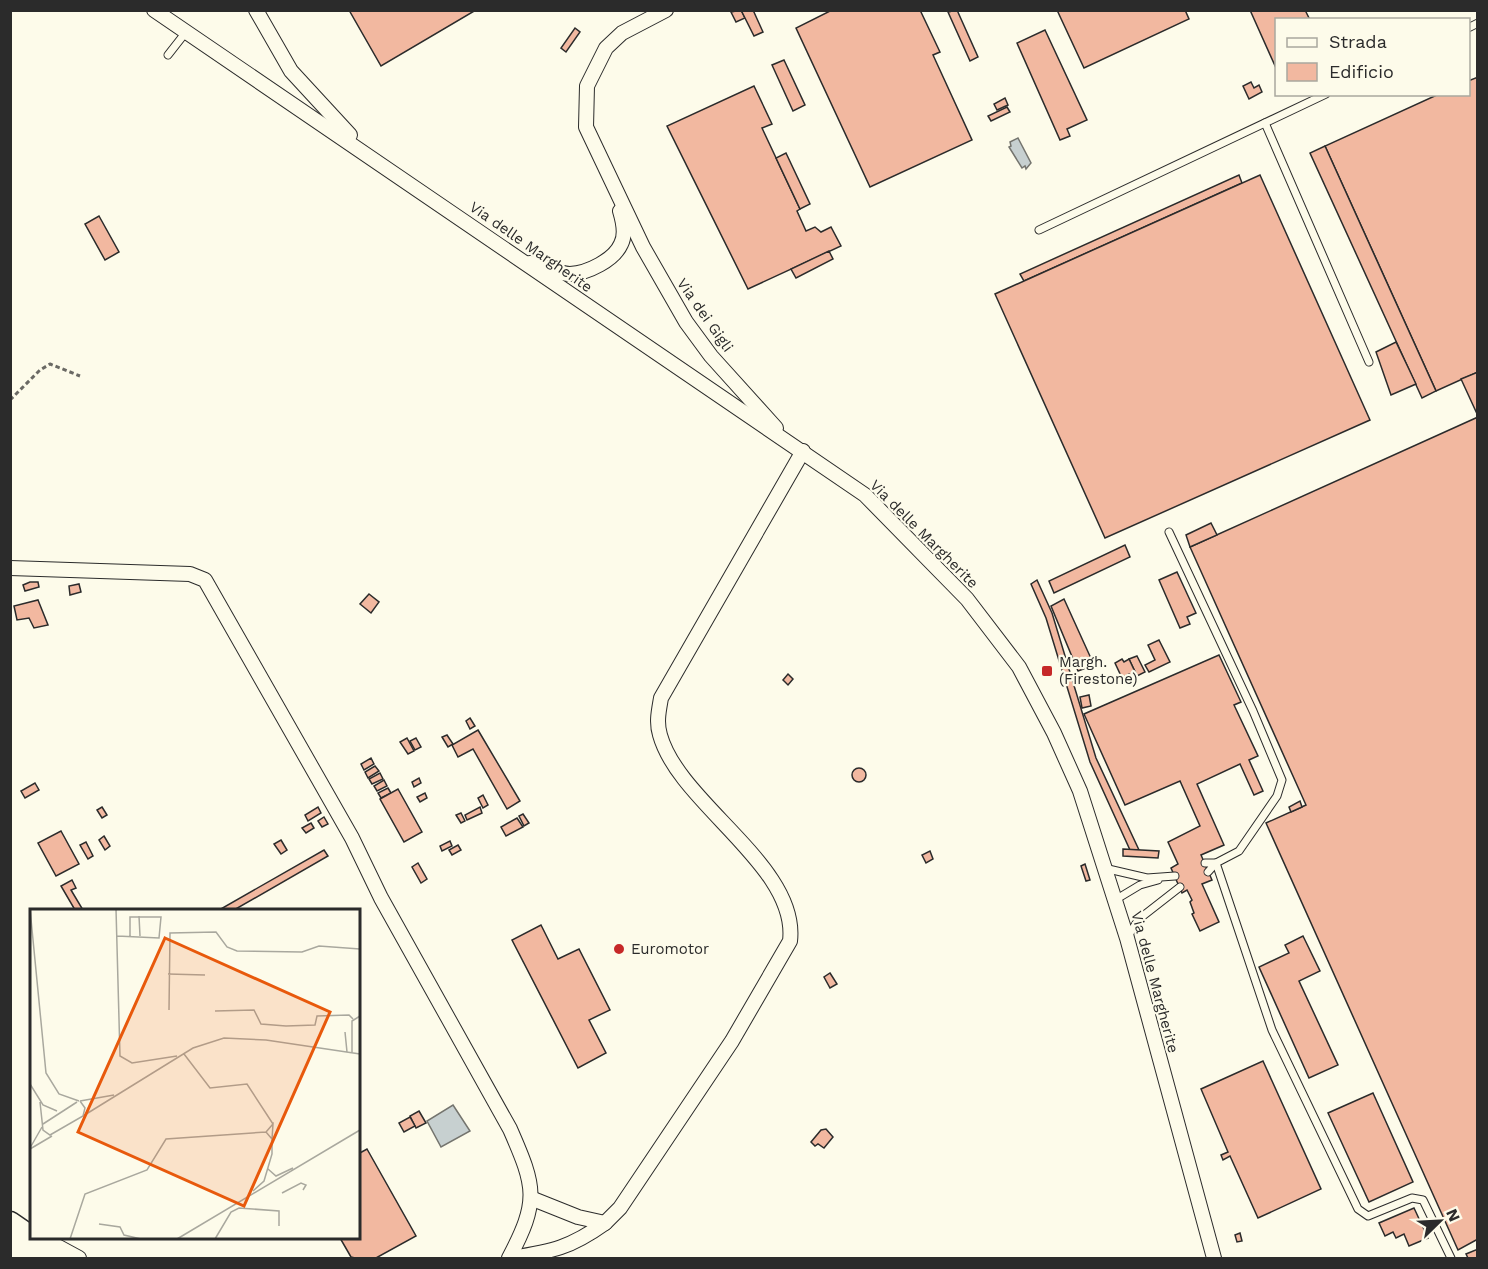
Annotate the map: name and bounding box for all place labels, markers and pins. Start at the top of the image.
place label: Margh. (Firestone) [1059,653,1137,688]
marker: Margh. (Firestone) [1040,664,1054,678]
place label: Euromotor [631,940,709,958]
marker: Euromotor [612,942,626,956]

